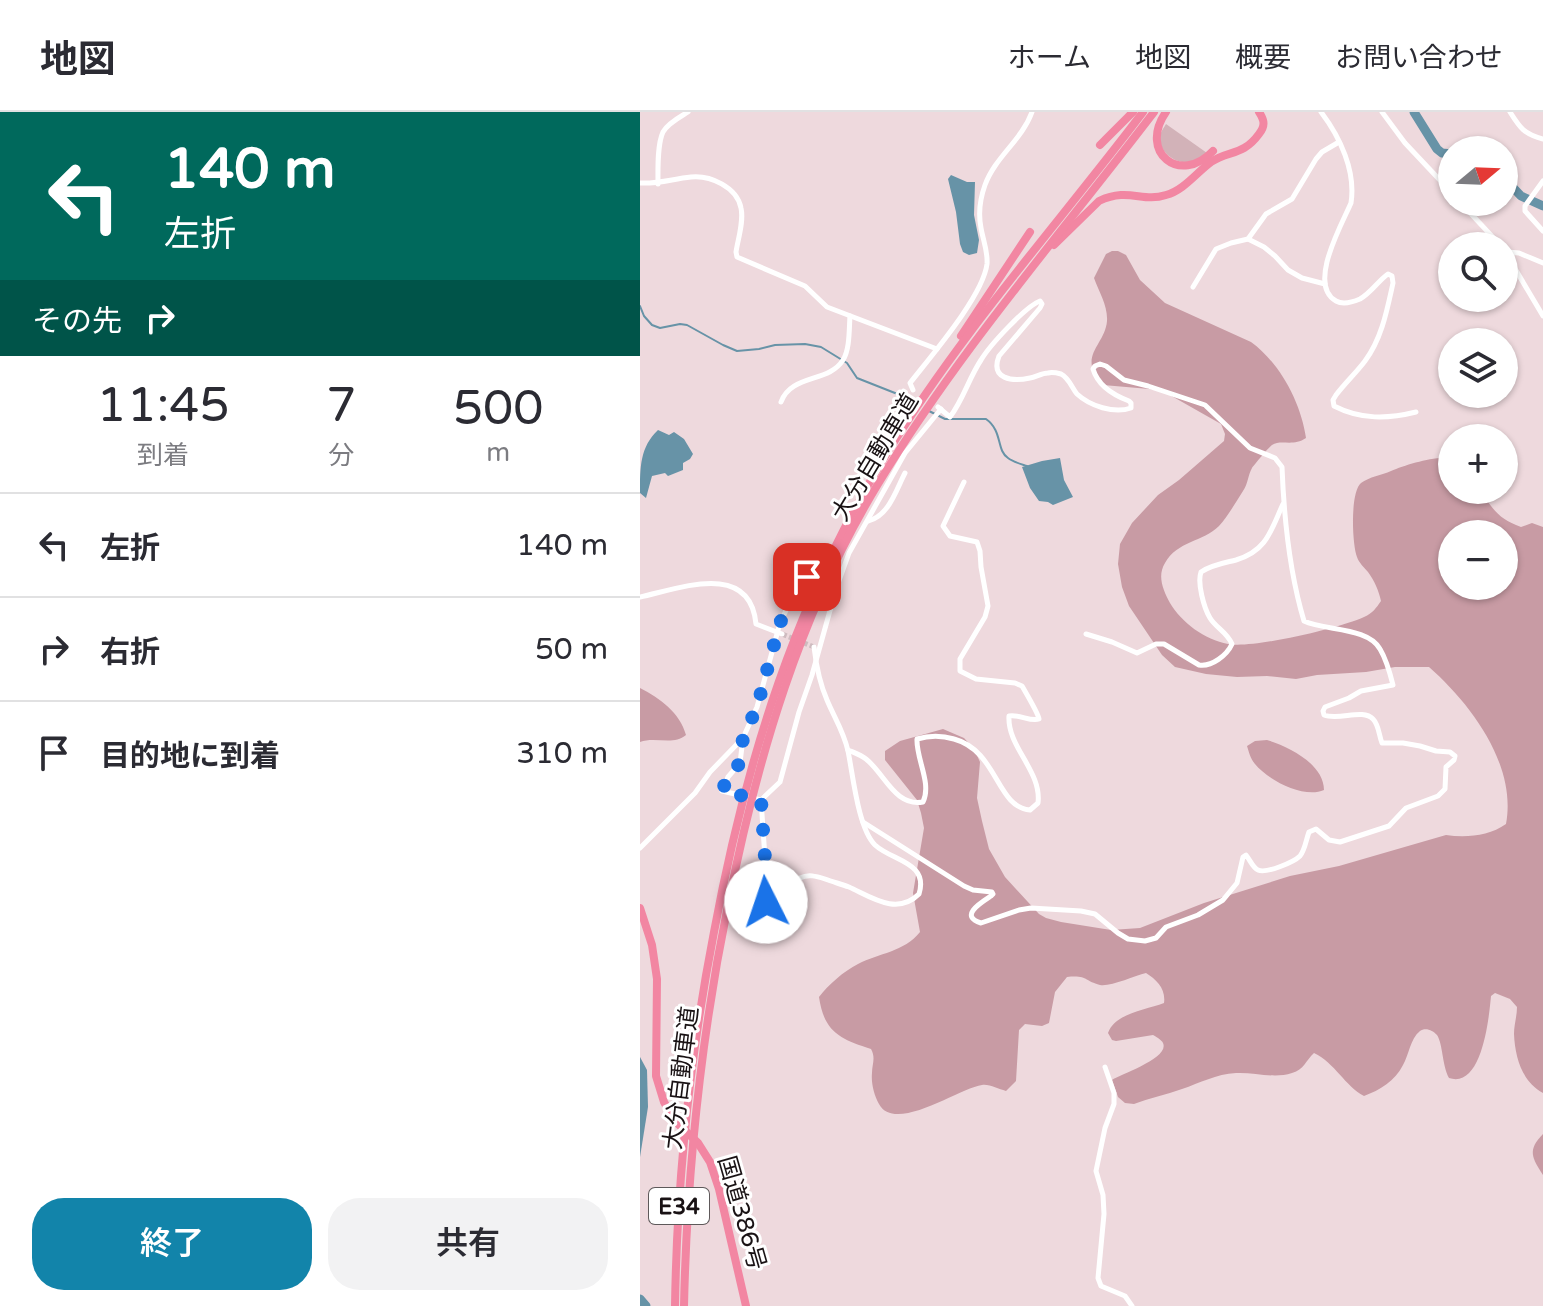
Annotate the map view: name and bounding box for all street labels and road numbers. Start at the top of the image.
street label: 大分自動車道 [826,388,925,526]
street label: 大分自動車道 [658,1005,705,1151]
street label: 国道386号 [711,1153,772,1273]
road number: E34 [649,1188,709,1224]

